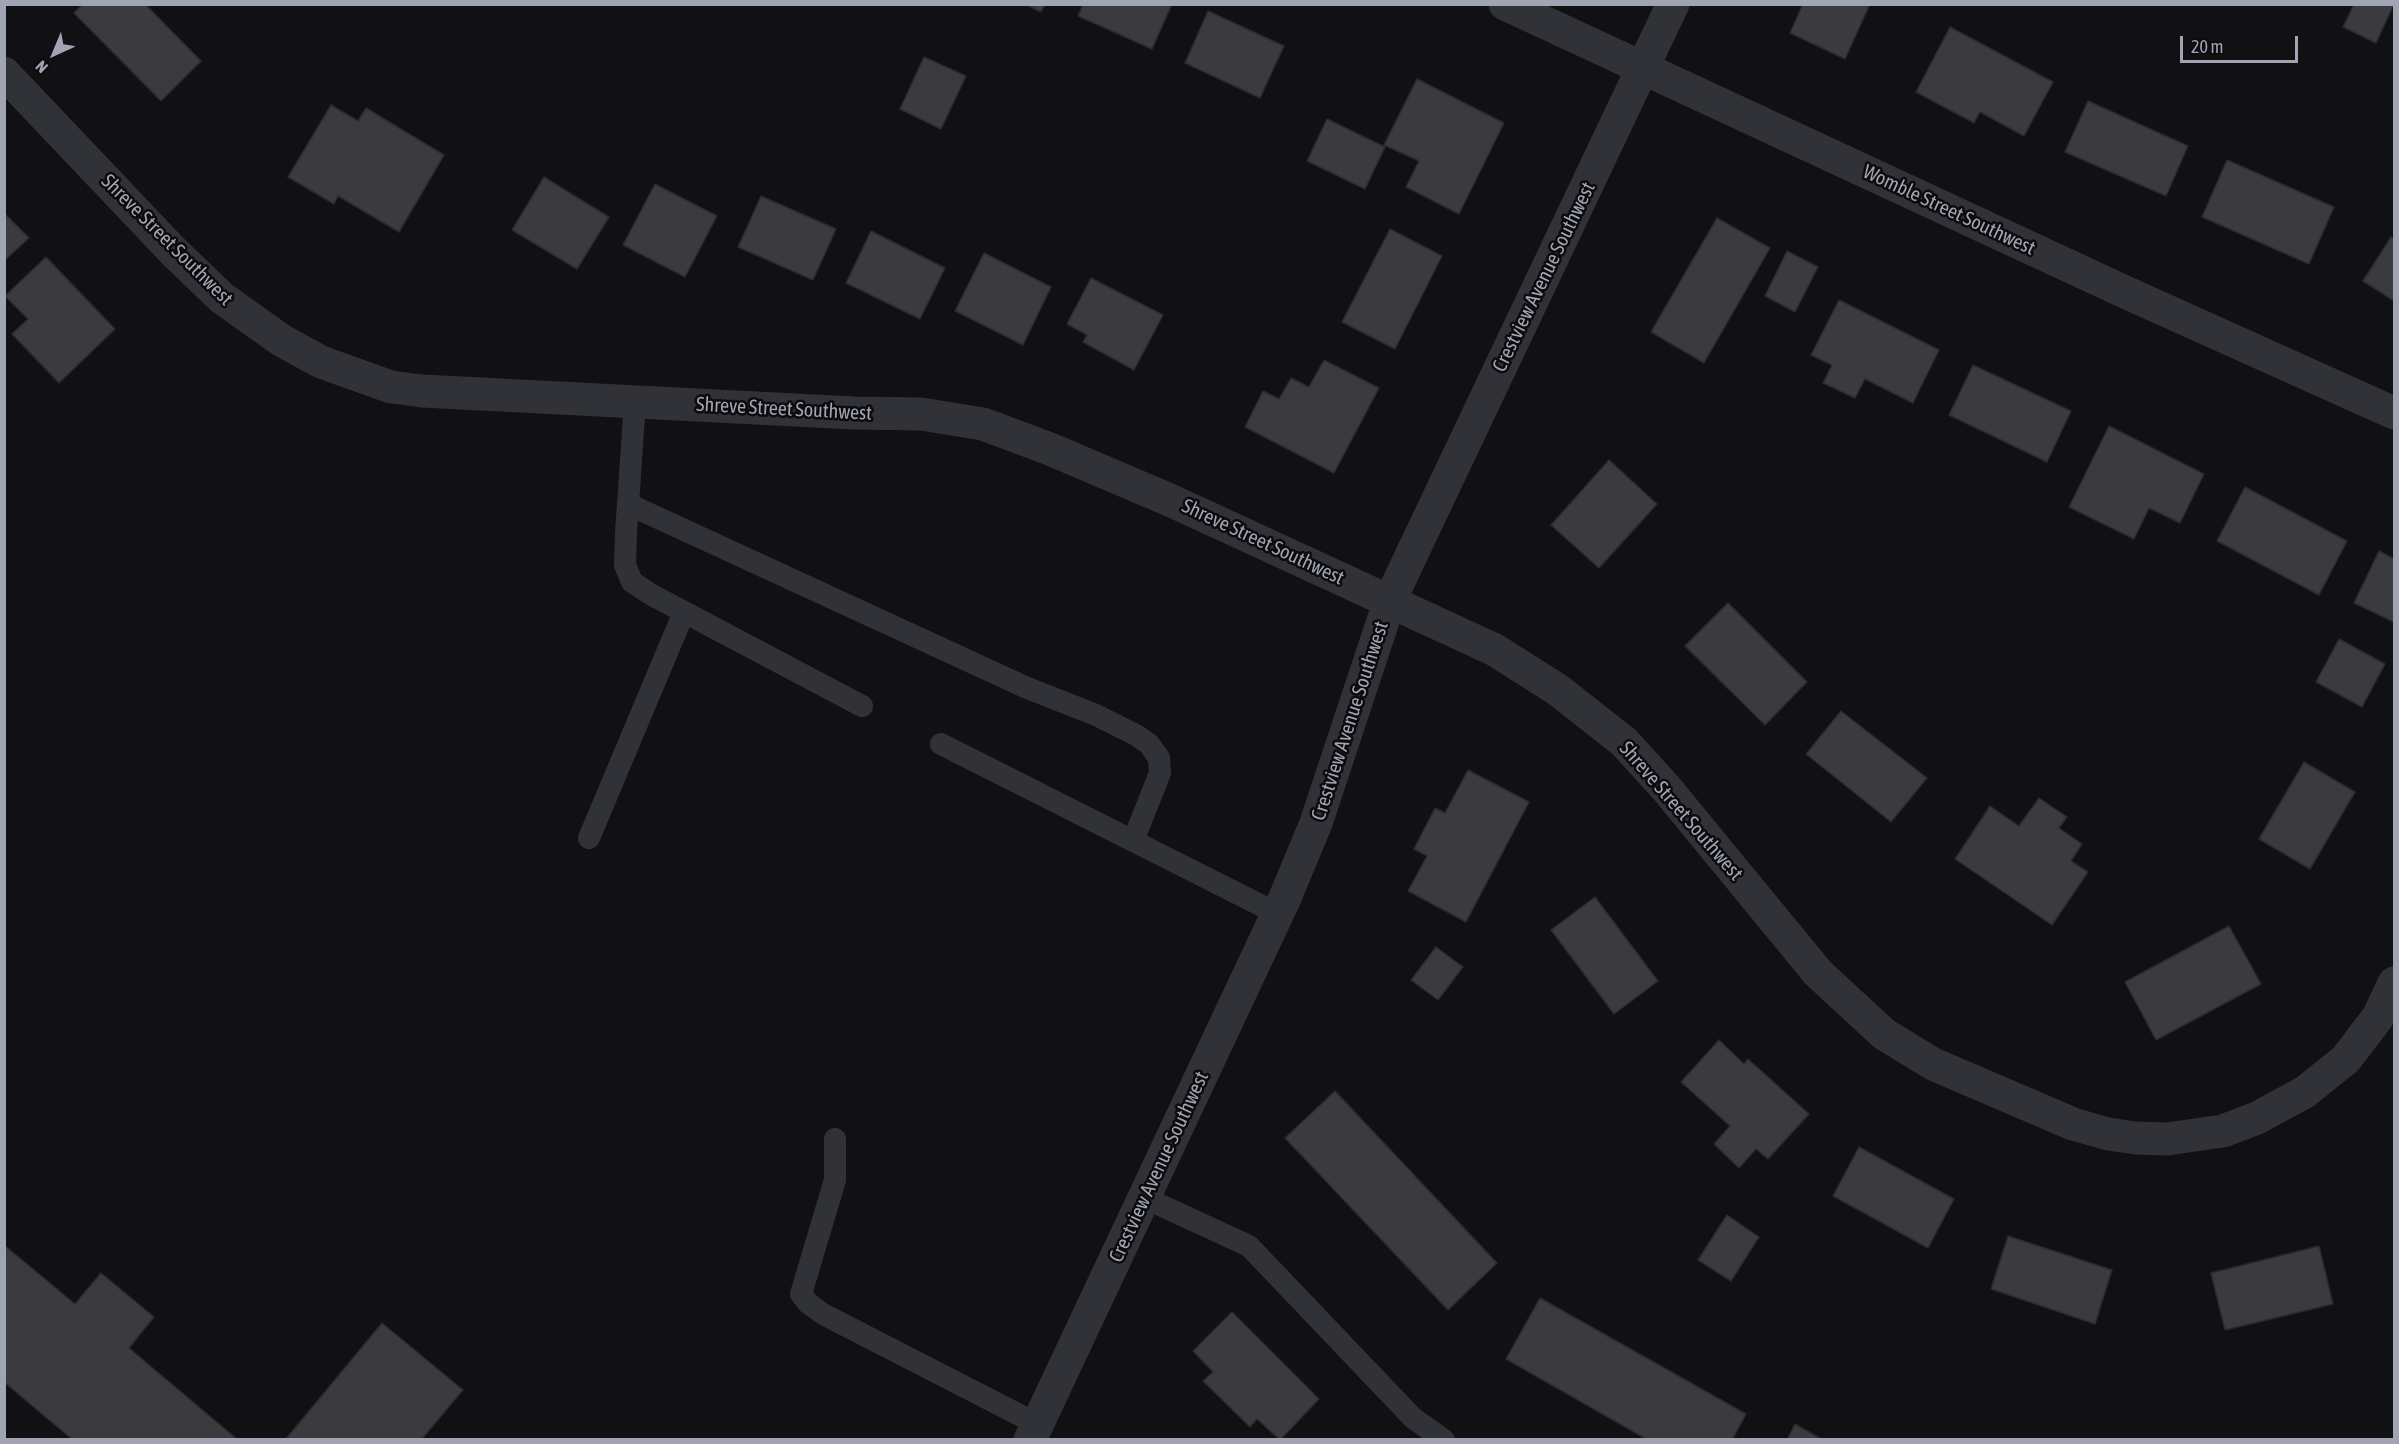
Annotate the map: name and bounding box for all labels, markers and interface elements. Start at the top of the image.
north arrow [24,24,84,84]
scale bar [2183,24,2302,62]
text: 20 m [2191,36,2223,57]
text: N [32,57,51,77]
street label: Womble Street Southwest [1859,160,2039,260]
street label: Shreve Street Southwest [96,169,238,311]
street label: Crestview Avenue Southwest [1488,178,1600,376]
street label: Shreve Street Southwest [696,392,872,426]
street label: Shreve Street Southwest [1178,494,1348,590]
street label: Crestview Avenue Southwest [1306,618,1394,824]
street label: Shreve Street Southwest [1614,737,1748,885]
street label: Crestview Avenue Southwest [1104,1068,1214,1266]

